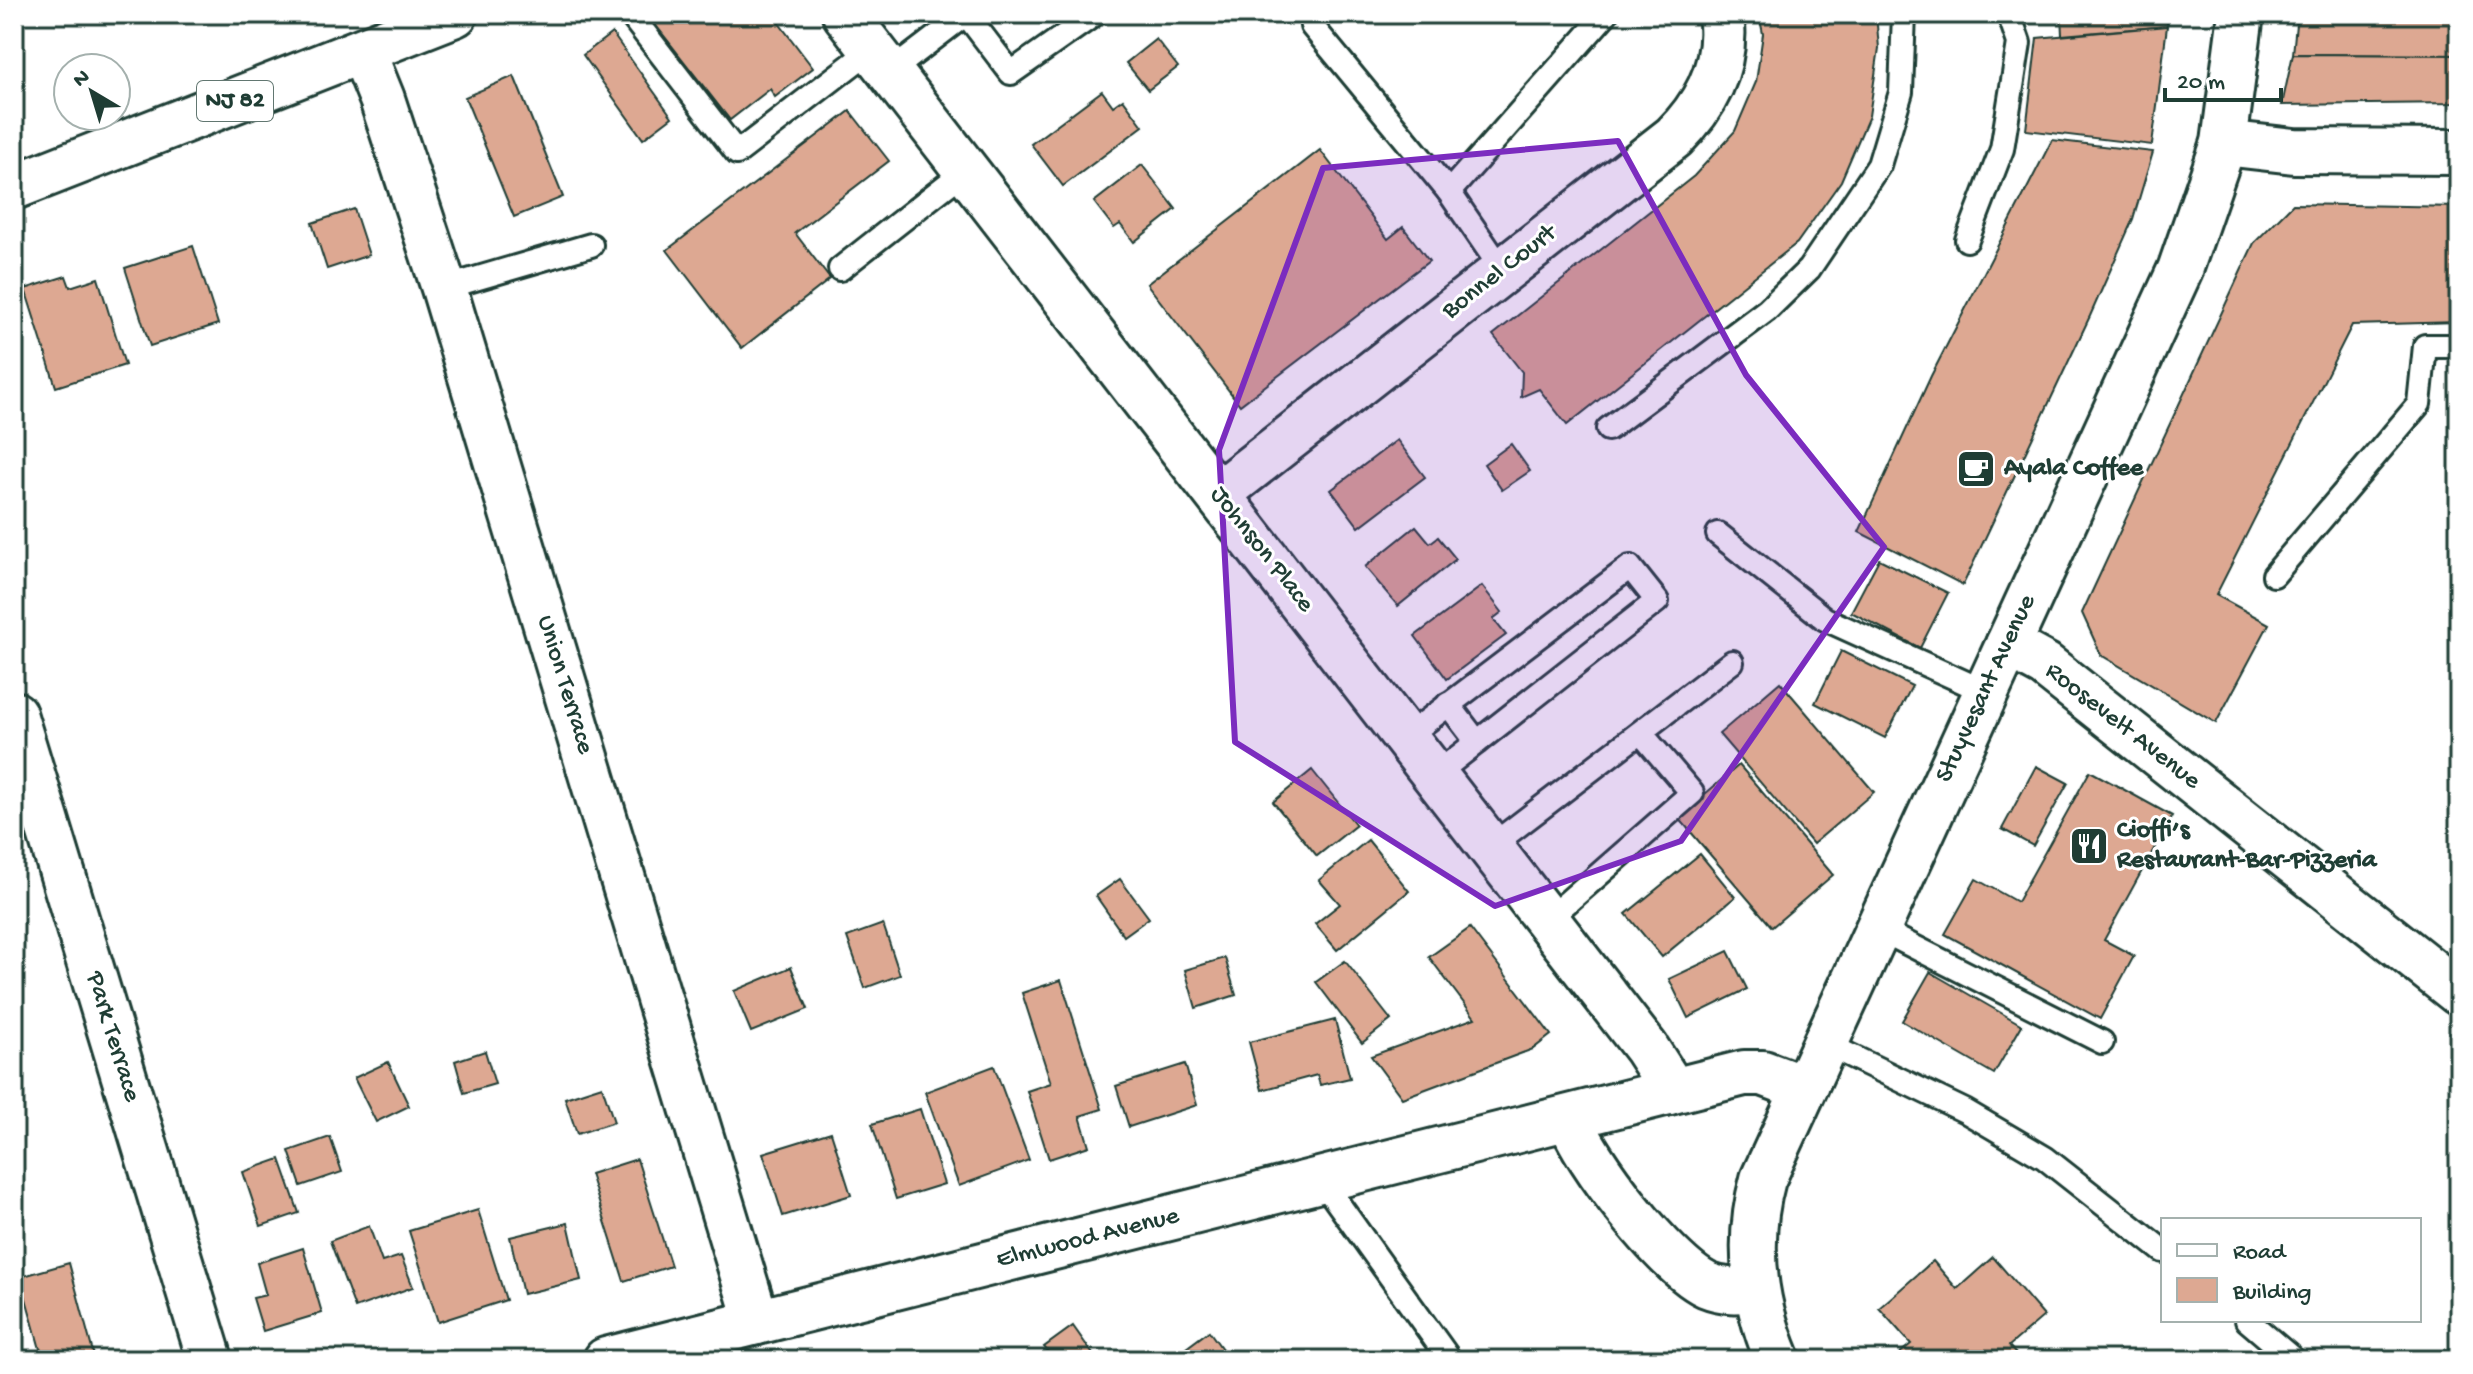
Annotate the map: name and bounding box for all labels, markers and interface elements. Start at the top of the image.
north arrow [52,52,132,132]
scale bar [2165,52,2281,102]
text: N [68,65,96,94]
text: 20 m [2177,69,2225,98]
road number: NJ 82 [197,81,273,121]
street label: Bonnel Court [1436,217,1565,328]
cafe icon: Ayala Coffee [1955,448,1997,490]
place label: Ayala Coffee [2003,454,2145,485]
street label: Johnson Place [1202,481,1320,620]
street label: Stuyvesant Avenue [1930,590,2044,788]
street label: Union Terrace [528,612,600,759]
street label: Roosevelt Avenue [2038,657,2207,798]
place label: Cioffi’s Restaurant-Bar-Pizzeria [2116,816,2378,877]
restaurant icon: Cioffi’s Restaurant-Bar-Pizzeria [2068,825,2110,867]
street label: Park Terrace [77,967,147,1106]
street label: Elmwood Avenue [993,1201,1183,1277]
legend [2161,1218,2421,1322]
text: Road [2233,1239,2287,1268]
text: Building [2232,1279,2311,1308]

